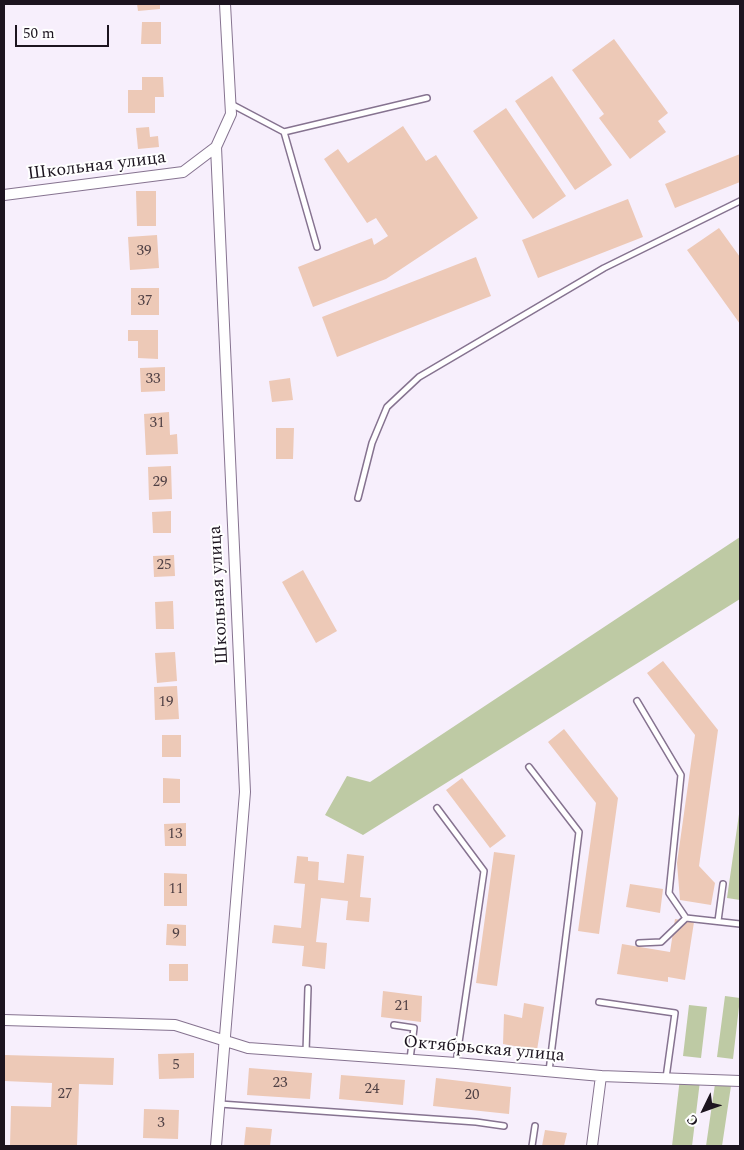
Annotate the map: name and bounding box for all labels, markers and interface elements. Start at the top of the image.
scale bar [18,15,111,47]
text: 50 m [23,22,55,45]
street label: Школьная улица [27,148,167,186]
house number: 39 [137,243,151,261]
house number: 37 [138,293,152,311]
house number: 33 [146,371,160,389]
house number: 31 [150,415,164,433]
house number: 29 [153,474,167,492]
street label: Школьная улица [206,525,234,665]
house number: 25 [157,557,171,575]
house number: 19 [159,694,173,712]
house number: 13 [168,826,182,844]
house number: 11 [169,881,183,899]
house number: 9 [172,926,180,944]
house number: 21 [395,998,409,1016]
street label: Октябрьская улица [402,1032,566,1068]
house number: 5 [172,1057,180,1075]
house number: 23 [273,1075,287,1093]
house number: 24 [365,1081,379,1099]
north arrow [679,1085,729,1135]
house number: 27 [58,1086,72,1104]
house number: 20 [465,1087,479,1105]
text: С [681,1110,704,1131]
house number: 3 [157,1115,165,1133]

